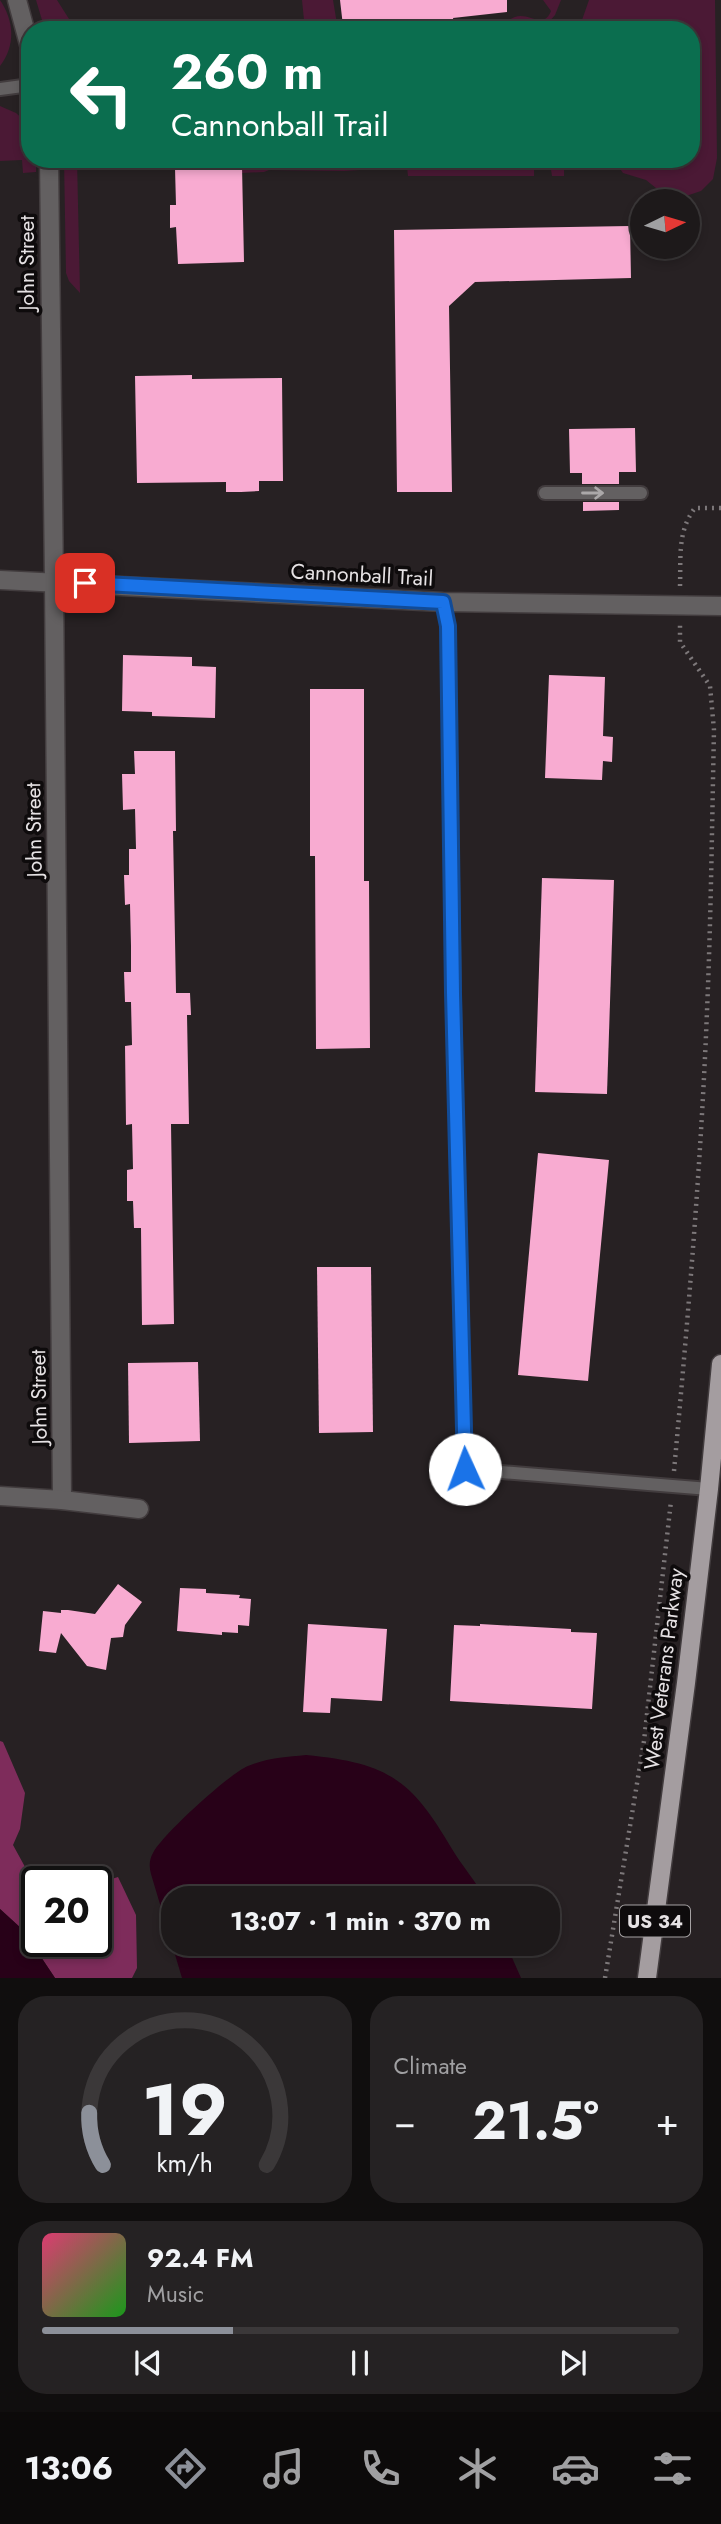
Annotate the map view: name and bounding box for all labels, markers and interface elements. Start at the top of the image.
text: 260 m [171,37,323,107]
icon: left [56,49,147,140]
text: Cannonball Trail [171,102,389,148]
north arrow [630,189,700,259]
map controls [630,189,700,259]
street label: John Street [12,216,42,313]
one-way arrow [582,486,605,500]
pin [55,553,115,613]
street label: Cannonball Trail [290,556,434,594]
icon: arrive [66,564,104,602]
street label: John Street [18,782,50,881]
street label: John Street [23,1349,55,1448]
position arrow [428,1432,502,1506]
street label: West Veterans Parkway [637,1566,691,1772]
speed limit sign: 20 [21,1866,112,1957]
text: 13:07 · 1 min · 370 m [230,1902,491,1940]
road number: US 34 [620,1906,690,1937]
text: Climate [394,2049,467,2083]
text: 19 [142,2058,228,2163]
text: 21.5° [473,2083,599,2159]
text: − [394,2094,416,2149]
text: + [656,2094,679,2149]
text: km/h [156,2145,213,2181]
text: 92.4 FM [147,2239,253,2277]
text: Music [147,2277,204,2311]
icon: previous [129,2344,167,2382]
icon: pause [341,2344,379,2382]
icon: next [554,2344,592,2382]
icon: directions [161,2444,210,2493]
icon: music [259,2444,308,2493]
icon: phone [356,2444,405,2493]
icon: climate [453,2444,502,2493]
icon: car [551,2444,600,2493]
icon: filters [648,2444,697,2493]
text: 13:06 [24,2445,113,2491]

